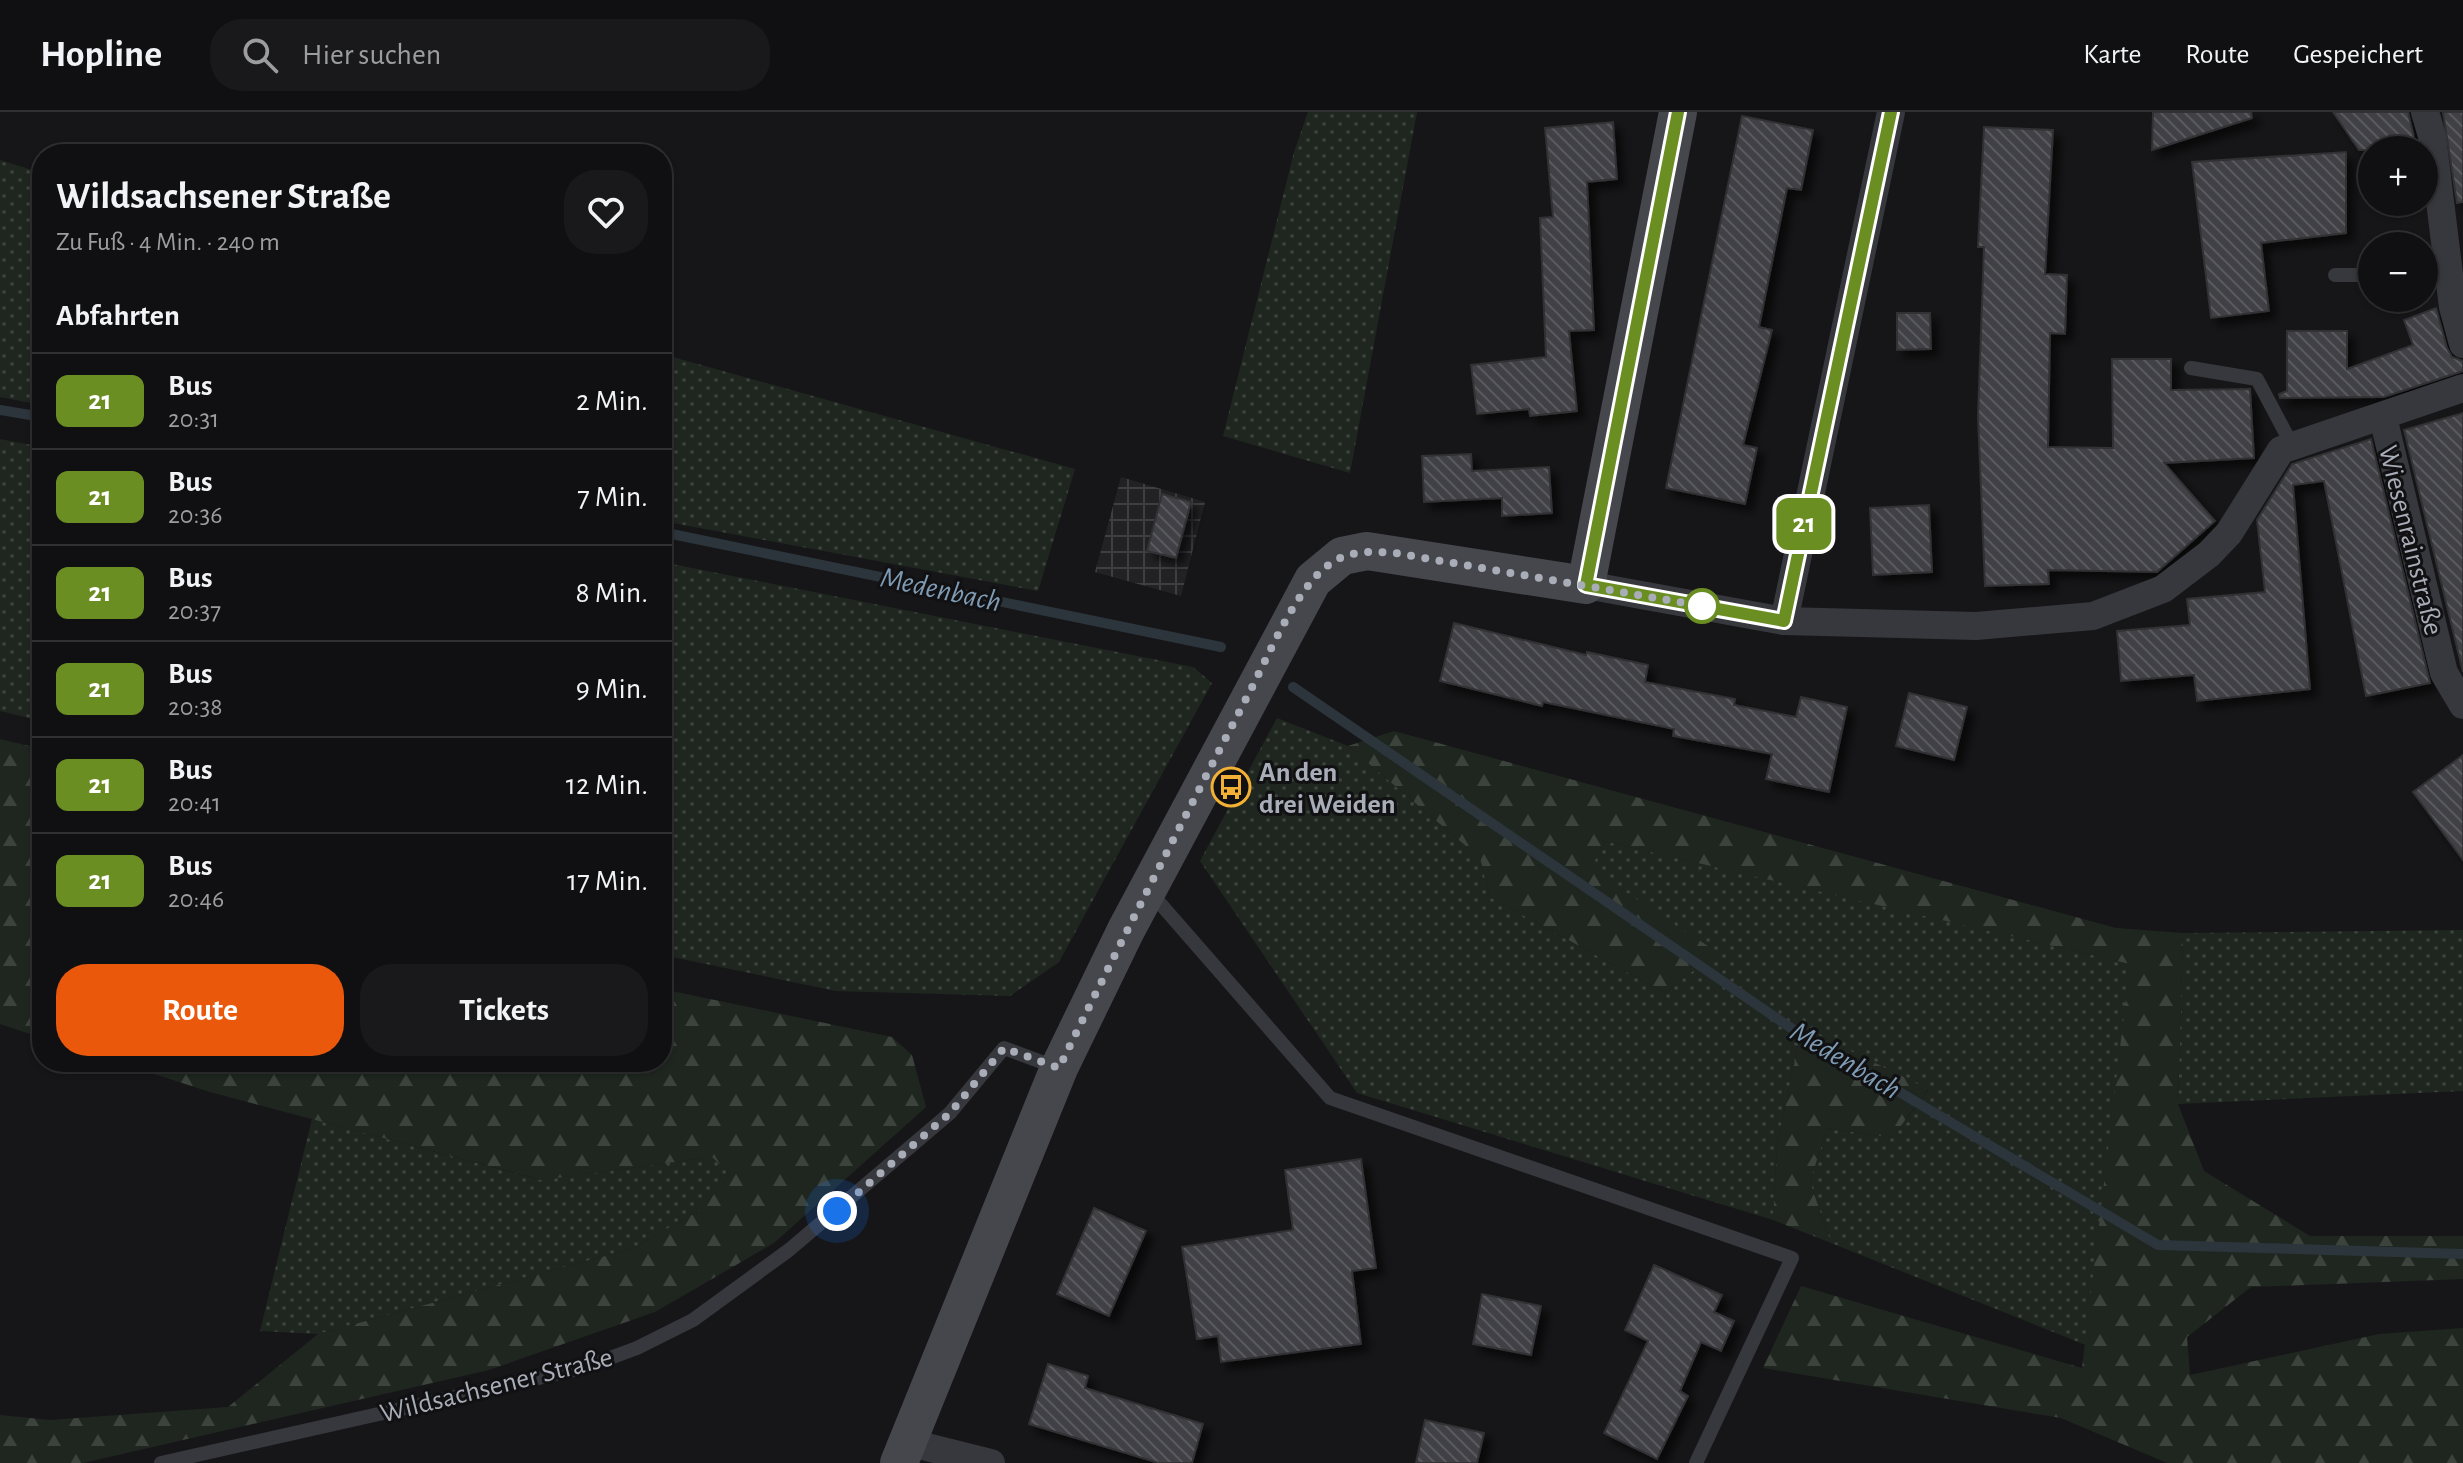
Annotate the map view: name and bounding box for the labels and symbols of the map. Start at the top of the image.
street label: Wiesenrainstraße [2373,443,2447,638]
line badge: 21 [1768,498,1840,550]
water label: Medenbach [878,563,1004,617]
unlabelled marker [1685,589,1719,623]
place label: An den drei Weiden [1259,759,1395,819]
bus stop icon: An den drei Weiden [1210,766,1252,808]
water label: Medenbach [1785,1016,1906,1105]
your location [817,1191,857,1231]
street label: Wildsachsener Straße [377,1344,616,1428]

